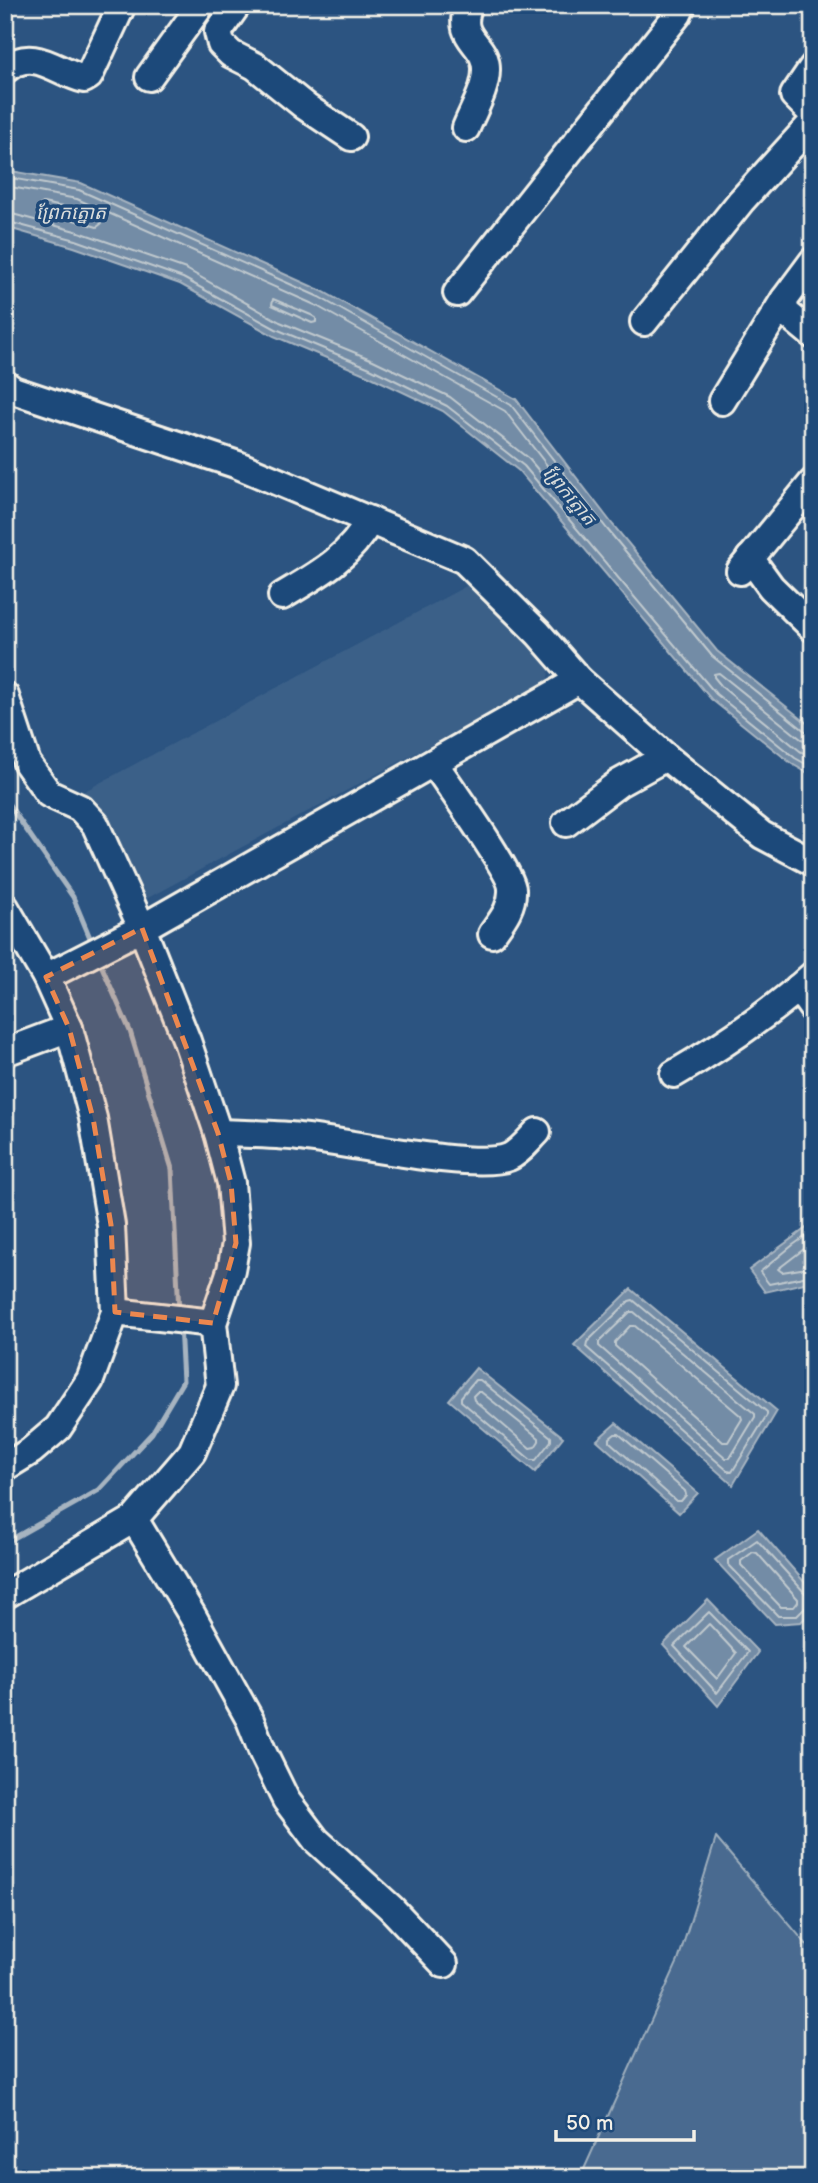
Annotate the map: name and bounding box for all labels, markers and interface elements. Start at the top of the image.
water label: ព្រែកត្នោត [36,202,107,225]
water label: ព្រែកត្នោត [538,462,601,531]
scale bar [556,2099,694,2143]
text: 50 m [566,2111,613,2136]

